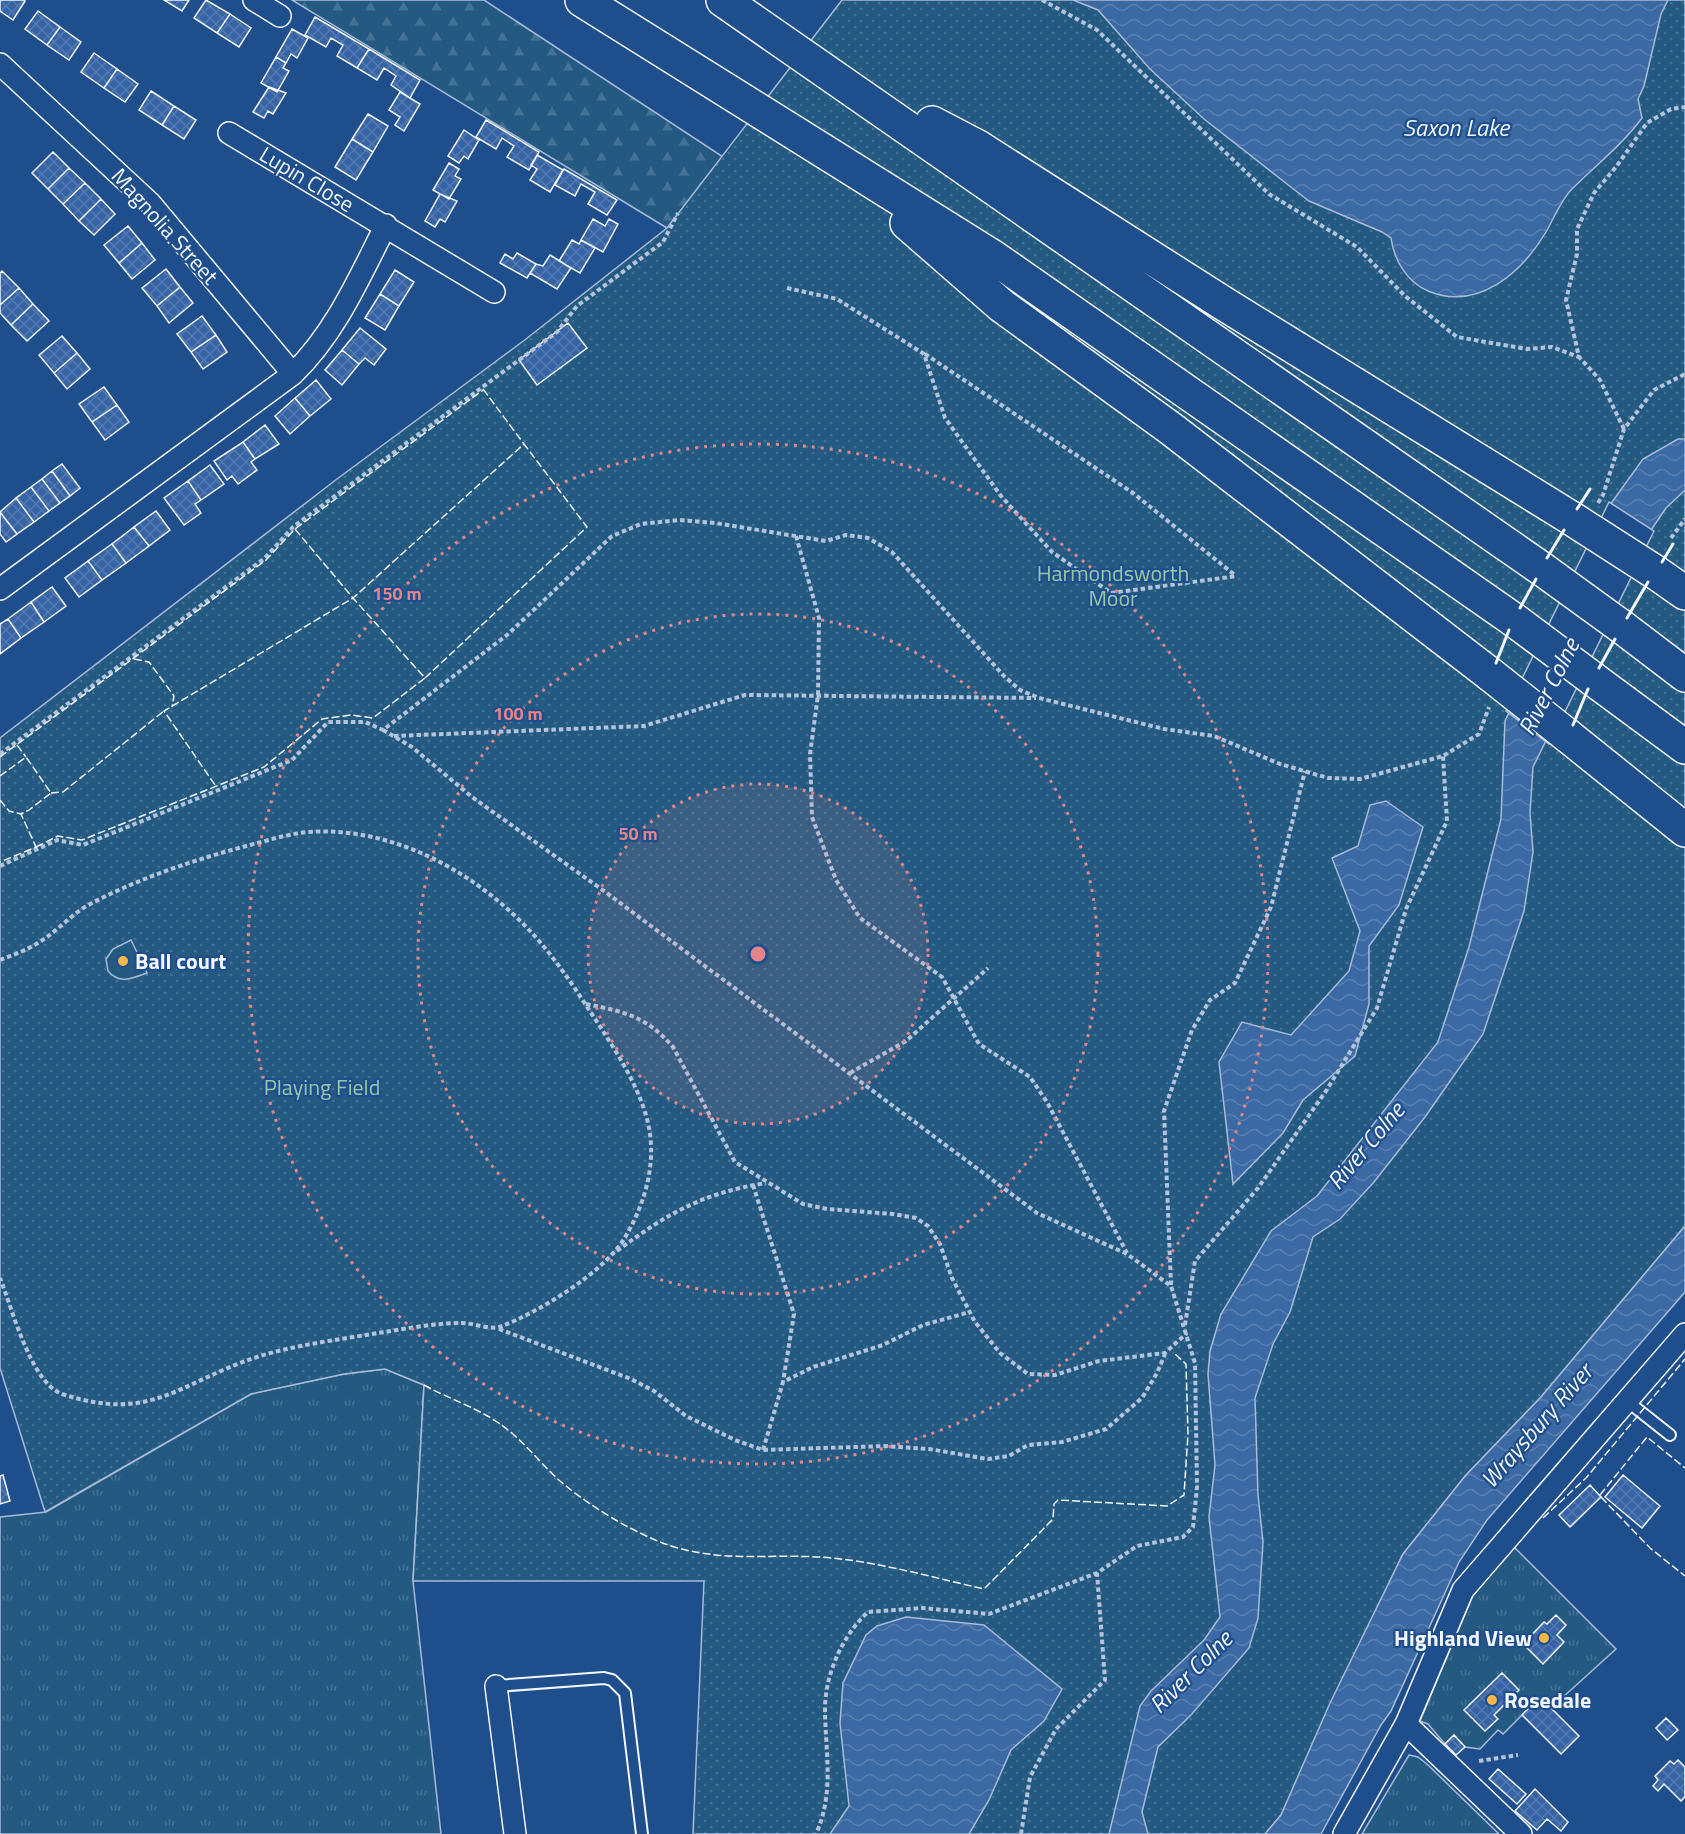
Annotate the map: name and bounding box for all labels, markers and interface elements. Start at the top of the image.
water label: Saxon Lake [1403,109,1511,145]
street label: Lupin Close [253,137,361,221]
street label: Magnolia Street [103,160,227,292]
park label: Harmondsworth Moor [1037,556,1189,615]
text: 150 m [372,580,422,607]
water label: River Colne [1508,630,1589,741]
text: 100 m [493,700,543,727]
text: 50 m [618,820,658,847]
place label: Ball court [135,944,226,978]
centre of rings [748,944,768,964]
marker: Ball court [116,954,130,968]
park label: Playing Field [264,1070,380,1104]
water label: River Colne [1318,1092,1414,1197]
water label: Wraysbury River [1472,1352,1603,1496]
water label: River Colne [1140,1620,1241,1721]
place label: Highland View [1394,1621,1532,1655]
marker: Highland View [1537,1631,1551,1645]
place label: Rosedale [1504,1683,1591,1717]
marker: Rosedale [1485,1693,1499,1707]

